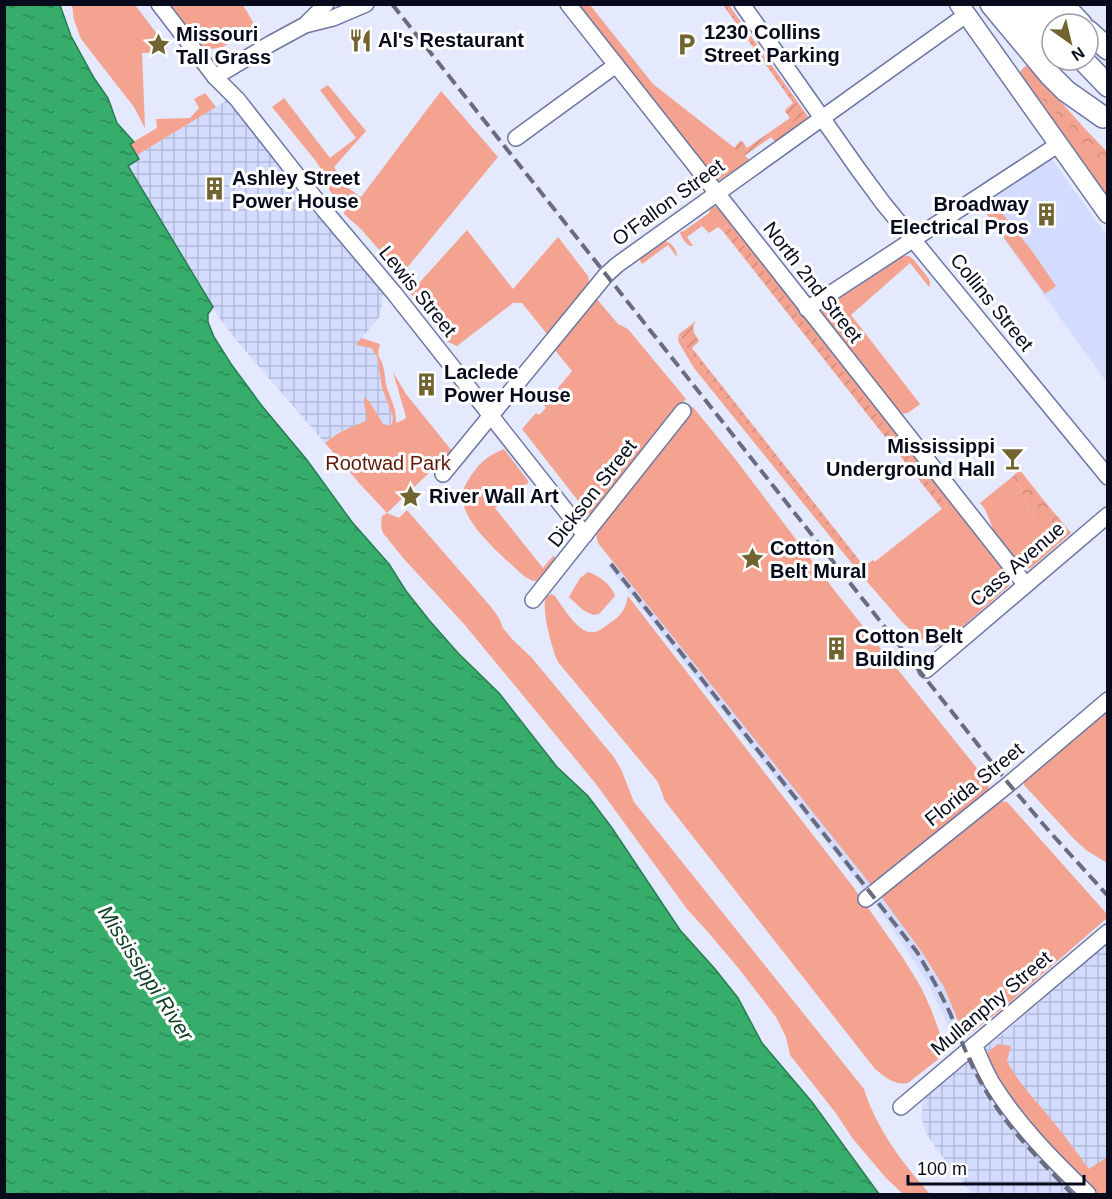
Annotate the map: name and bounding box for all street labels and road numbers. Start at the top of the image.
street label: O'Fallon Street [608,154,729,250]
street label: North 2nd Street [759,217,867,347]
street label: Lewis Street [375,241,461,341]
street label: Collins Street [946,249,1038,355]
street label: Dickson Street [543,435,641,551]
street label: Cass Avenue [965,517,1069,611]
street label: Florida Street [920,737,1028,830]
street label: Mullanphy Street [926,946,1056,1060]

